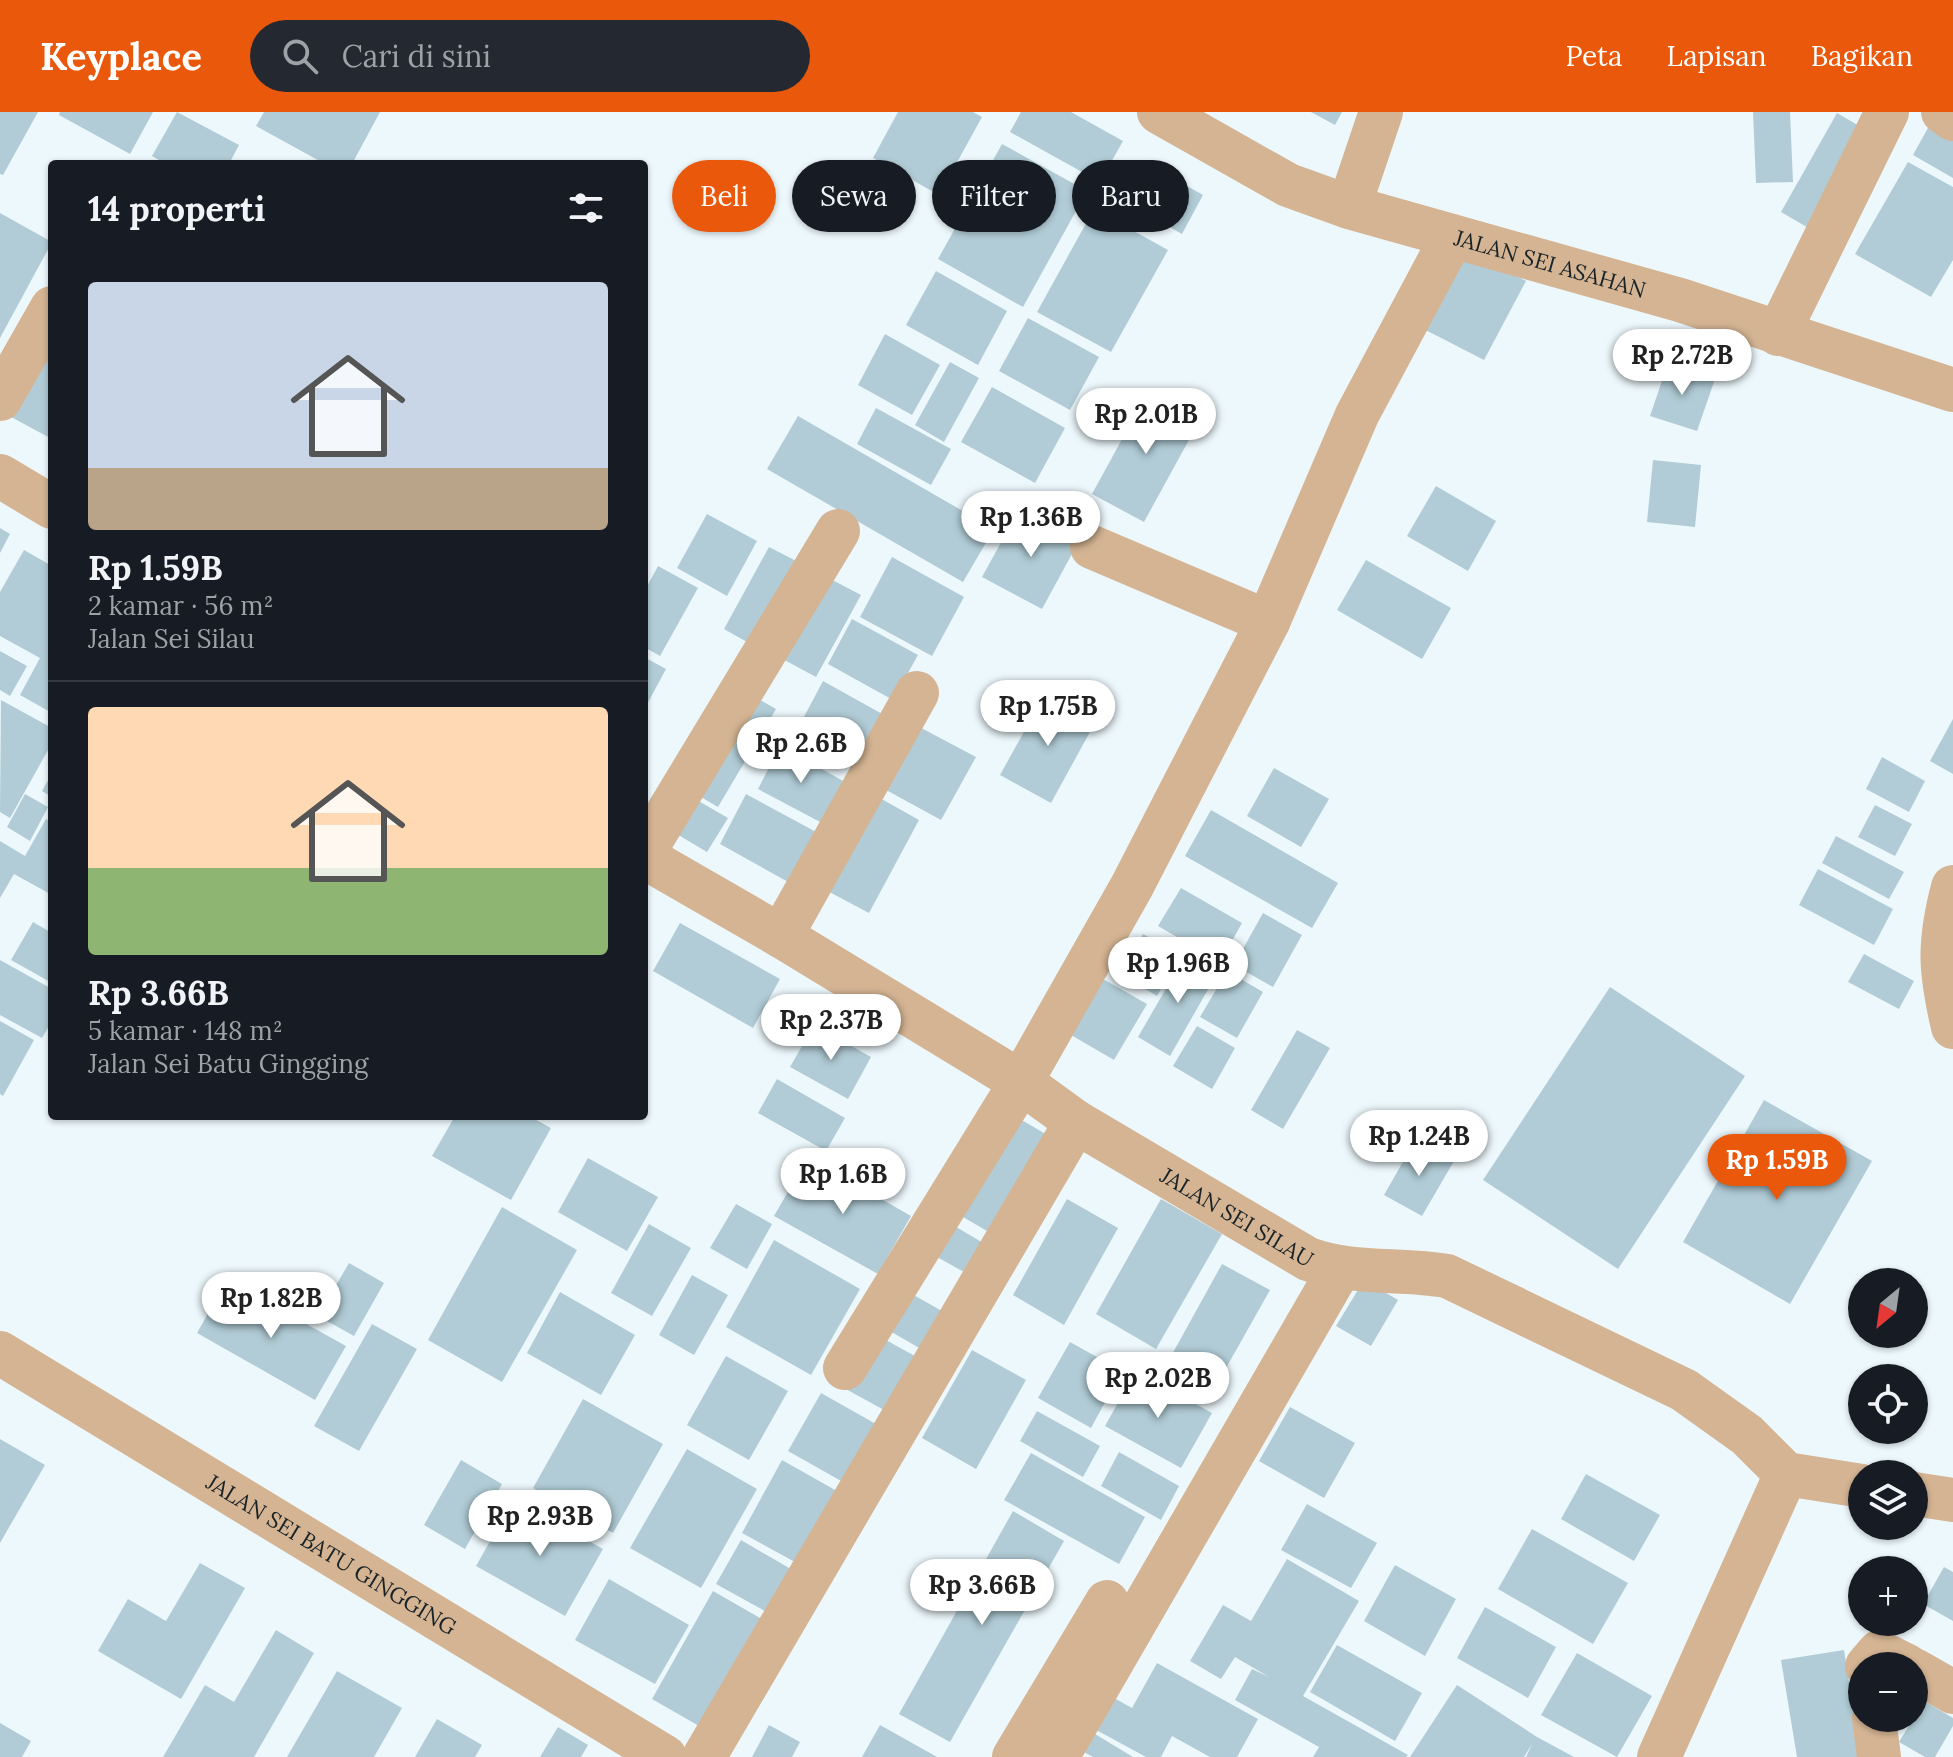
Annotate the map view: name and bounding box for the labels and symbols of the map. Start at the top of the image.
street label: JALAN SEI ASAHAN [1450,223,1649,304]
pin: Rp 2.72B [1599,329,1765,397]
pin: Rp 2.01B [1063,388,1229,456]
pin: Rp 1.36B [948,491,1114,559]
pin: Rp 1.75B [965,680,1131,748]
pin: Rp 2.6B [727,717,875,785]
pin: Rp 1.96B [1095,937,1261,1005]
pin: Rp 2.37B [748,994,914,1062]
pin: Rp 1.24B [1336,1110,1502,1178]
pin: Rp 1.59B [1694,1134,1860,1202]
pin: Rp 1.6B [769,1148,917,1216]
street label: JALAN SEI SILAU [1154,1161,1319,1273]
north arrow [1848,1268,1928,1348]
pin: Rp 1.82B [188,1272,354,1340]
pin: Rp 2.02B [1075,1352,1241,1420]
street label: JALAN SEI BATU GINGGING [201,1467,462,1641]
pin: Rp 2.93B [457,1490,623,1558]
pin: Rp 3.66B [899,1559,1065,1627]

